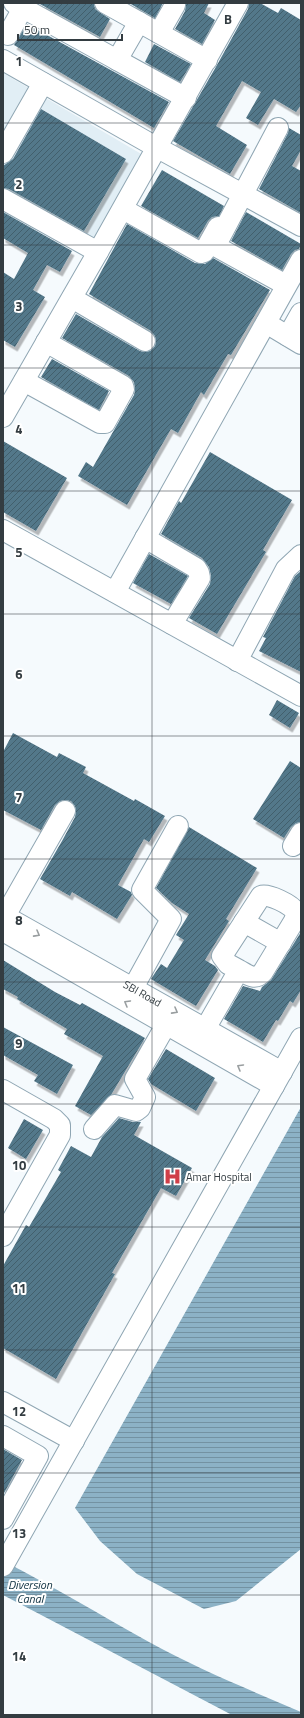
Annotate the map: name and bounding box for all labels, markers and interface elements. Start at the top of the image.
text: B [224,9,232,29]
scale bar [18,16,122,42]
text: 50 m [24,20,50,39]
text: 1 [15,51,23,71]
text: 2 [15,174,23,194]
text: 3 [15,296,23,316]
text: 4 [15,419,23,439]
text: 5 [15,542,23,562]
text: 6 [15,664,23,684]
text: 7 [15,787,23,807]
text: 8 [15,910,23,930]
one-way arrow [33,929,40,936]
street label: SBI Road [120,976,165,1011]
one-way arrow [124,1000,131,1007]
one-way arrow [170,1007,178,1014]
text: 9 [15,1033,23,1053]
one-way arrow [237,1065,244,1072]
text: 10 [12,1155,26,1175]
hospital icon: Amar Hospital [163,1167,183,1187]
place label: Amar Hospital [186,1169,252,1185]
text: 11 [12,1278,26,1298]
text: 12 [12,1401,26,1421]
text: 13 [12,1523,26,1543]
water label: Diversion Canal [8,1575,53,1608]
text: 14 [12,1646,26,1666]

